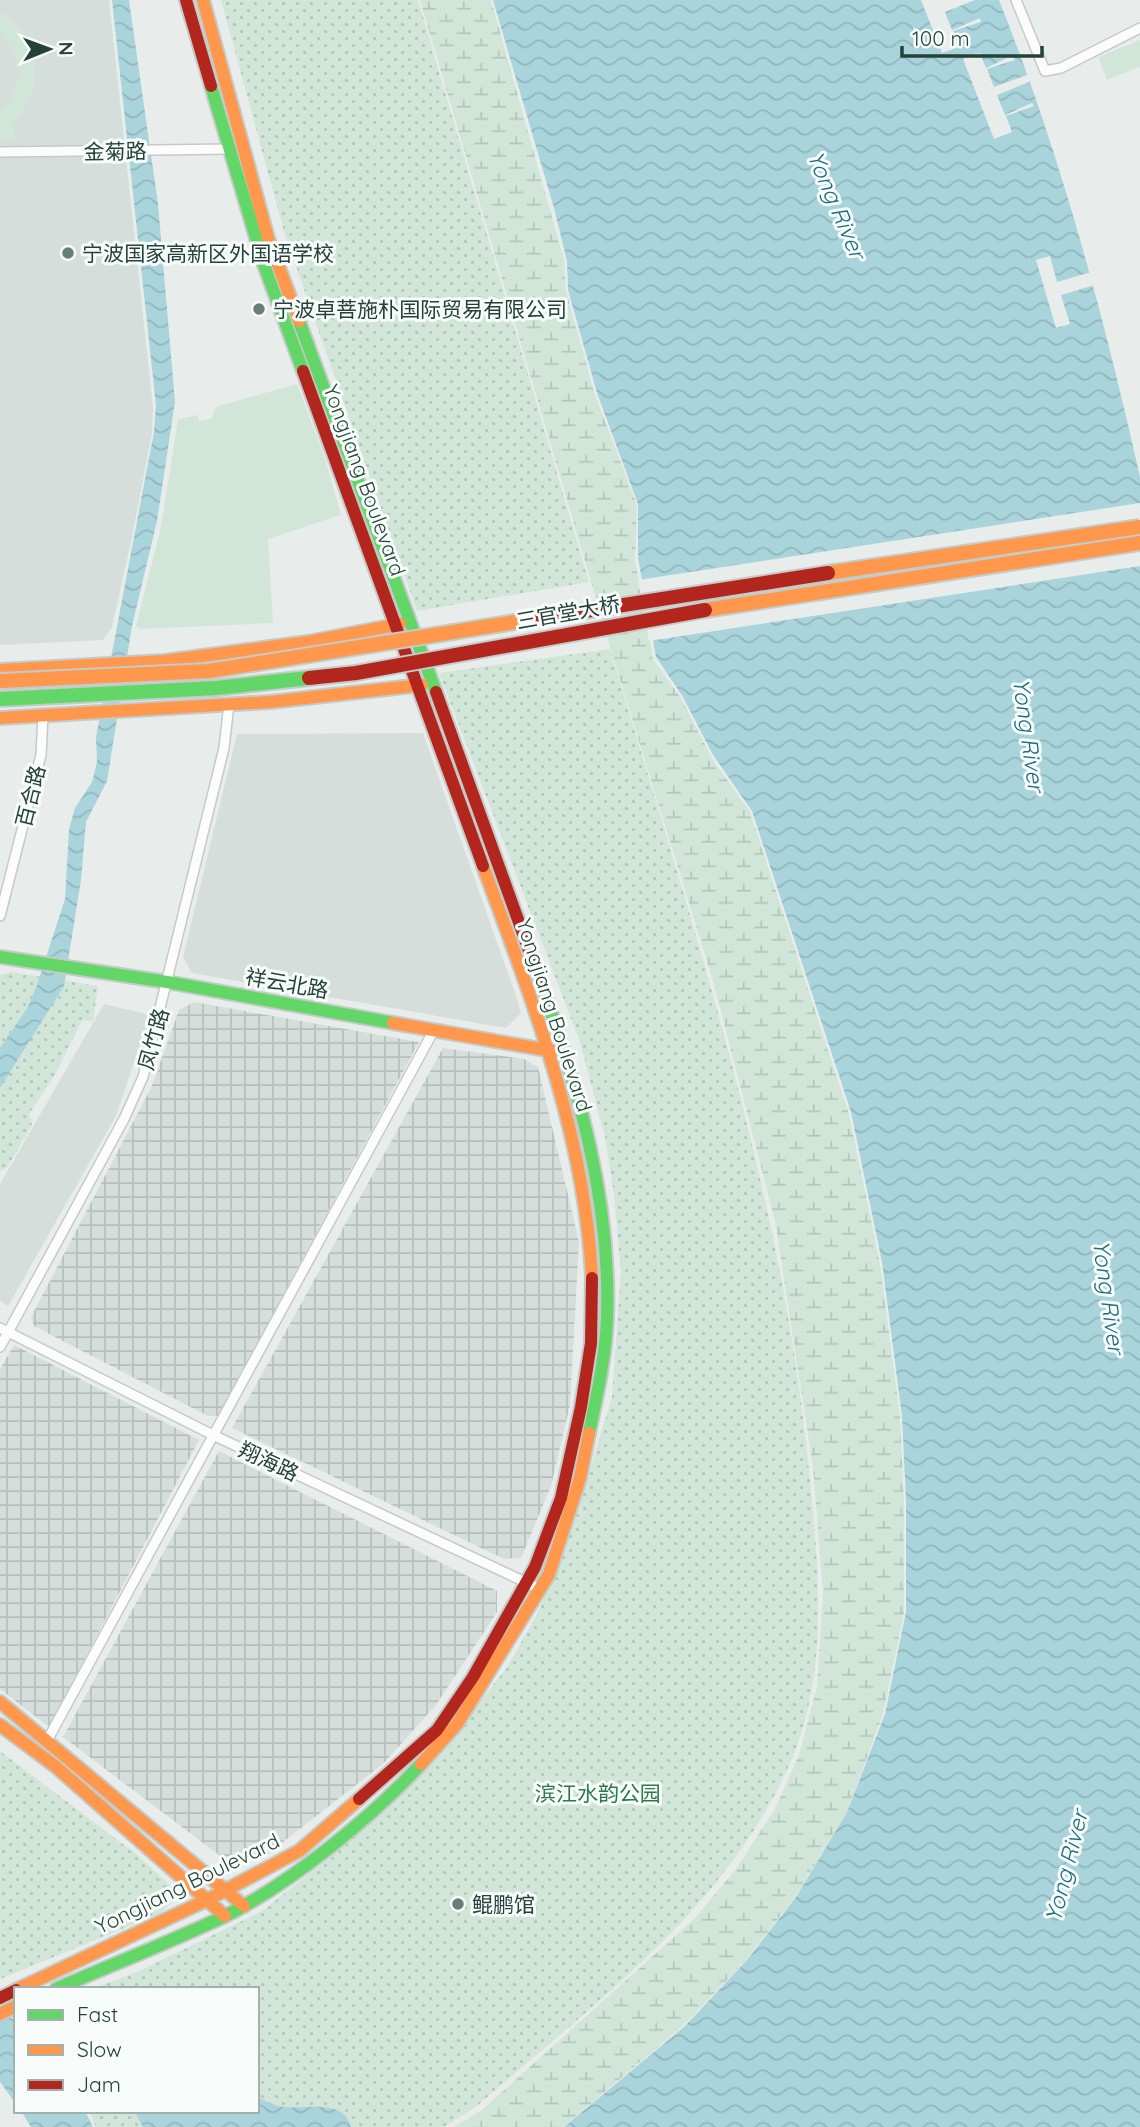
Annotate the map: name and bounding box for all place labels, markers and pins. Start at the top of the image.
place label: 宁波国家高新区外国语学校 [82,240,334,266]
marker: 宁波国家高新区外国语学校 [60,245,76,261]
place label: 宁波卓菩施朴国际贸易有限公司 [273,296,567,322]
marker: 宁波卓菩施朴国际贸易有限公司 [251,301,267,317]
place label: 鲲鹏馆 [472,1891,535,1917]
marker: 鲲鹏馆 [450,1896,466,1912]

